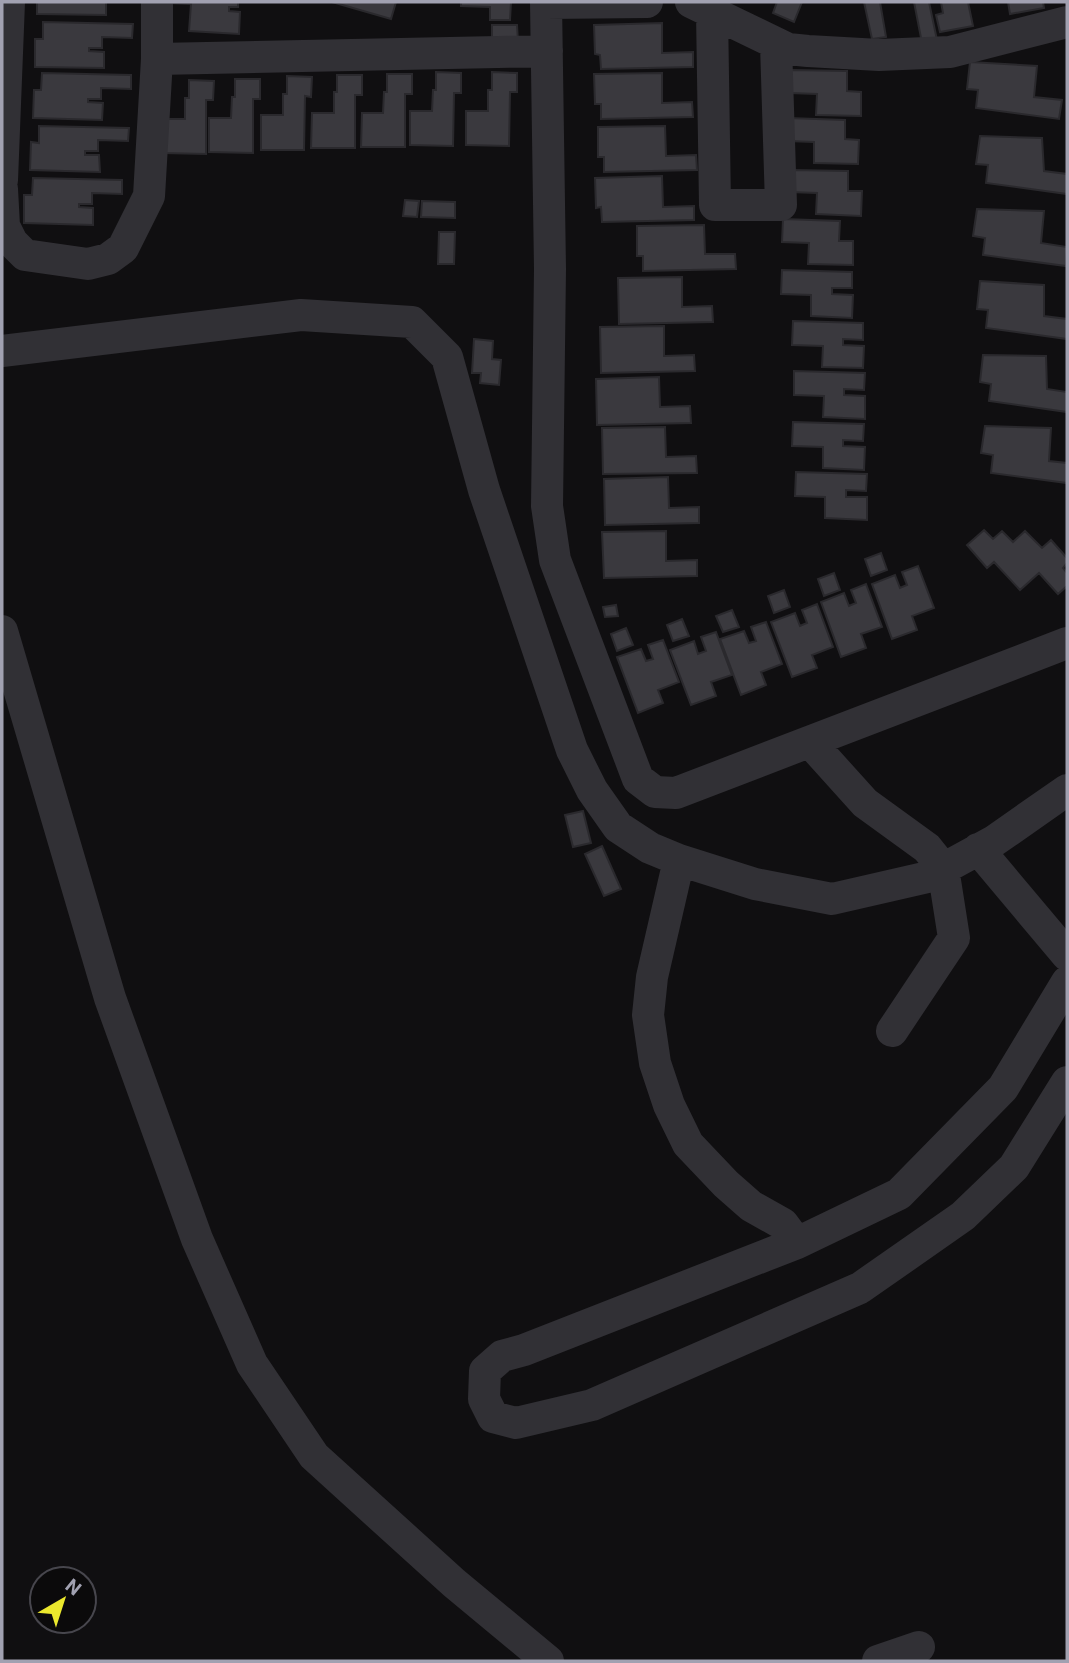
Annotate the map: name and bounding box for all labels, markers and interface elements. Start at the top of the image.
north arrow [28,1565,98,1635]
text: N [61,1574,86,1600]

